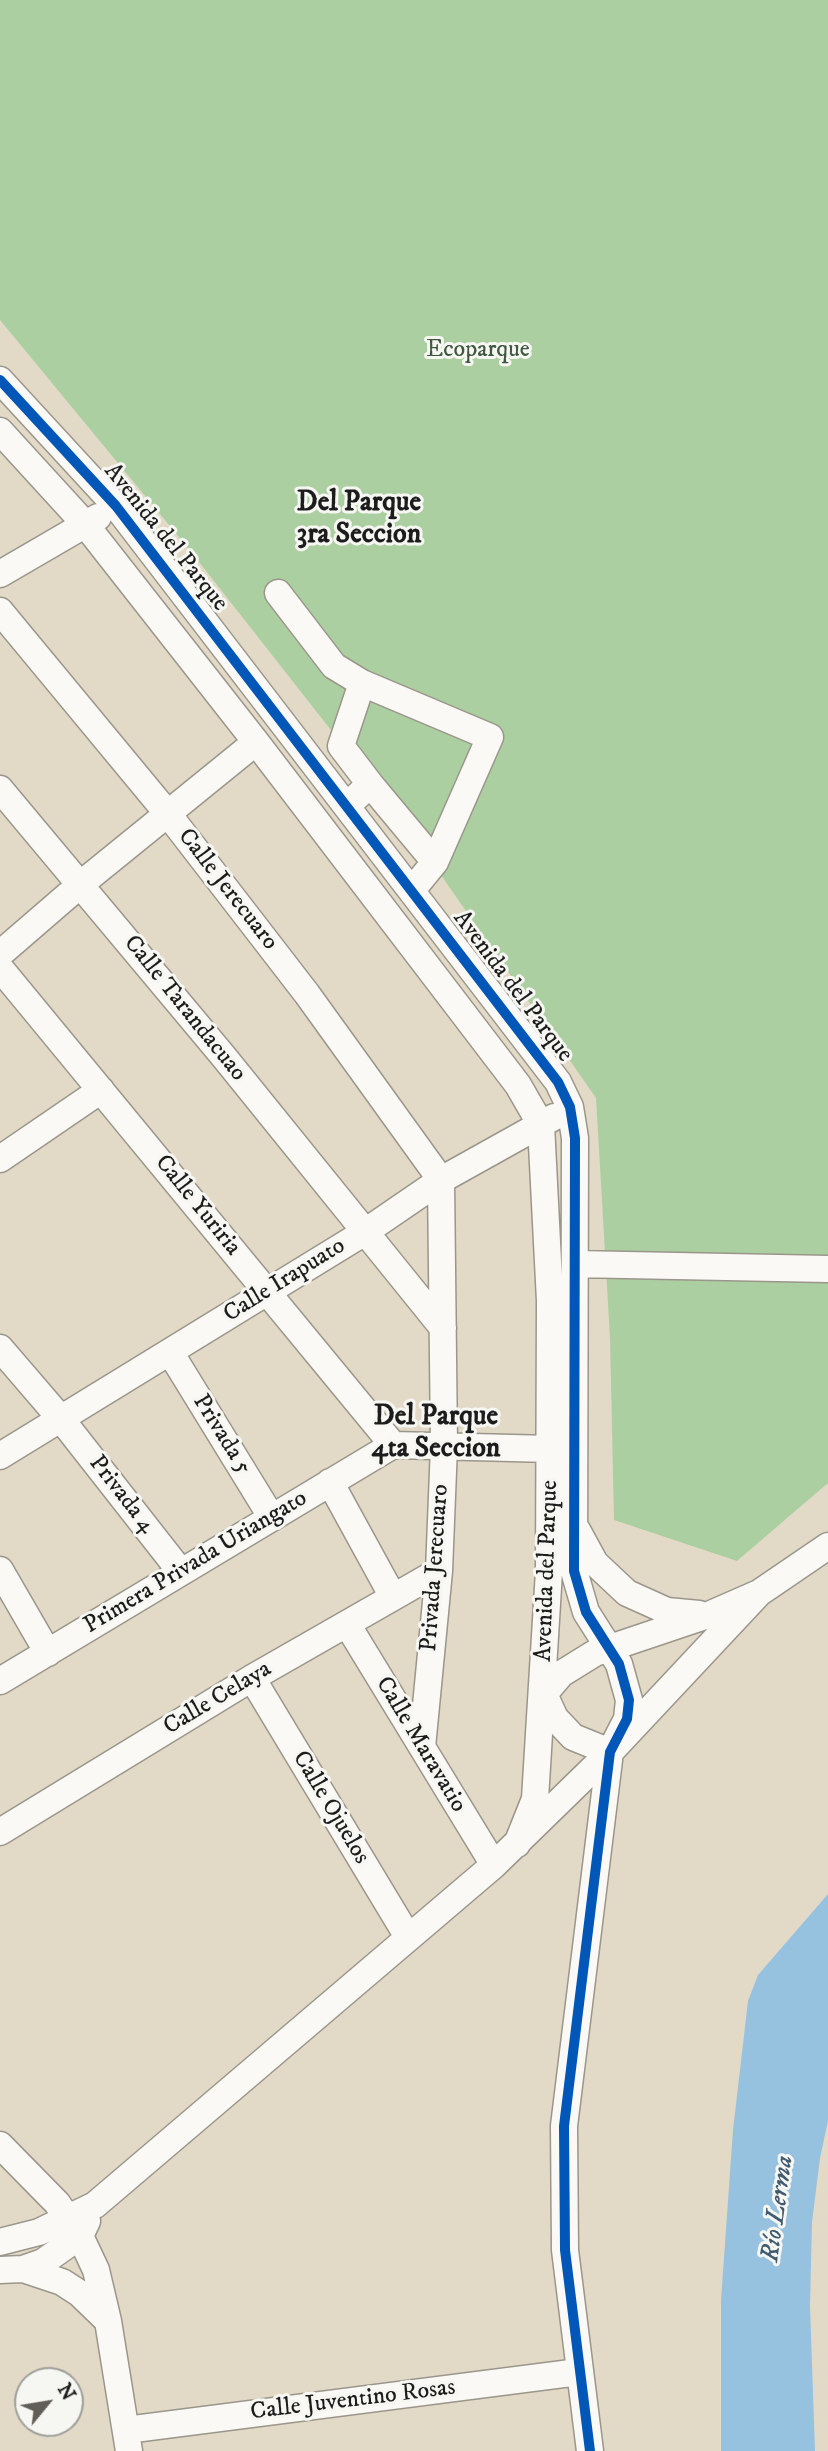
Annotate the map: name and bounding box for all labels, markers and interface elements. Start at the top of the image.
park label: Ecoparque [426,337,530,365]
street label: Avenida del Parque [97,458,233,618]
district label: Del Parque 3ra Seccion [297,487,421,553]
street label: Calle Jerecuaro [171,824,283,956]
street label: Avenida del Parque [446,906,578,1068]
street label: Calle Tarandacuao [116,930,252,1088]
street label: Calle Yuriria [148,1150,246,1262]
street label: Calle Irapuato [219,1232,351,1330]
street label: Privada 5 [185,1390,257,1480]
district label: Del Parque 4ta Seccion [372,1401,500,1467]
street label: Privada 4 [82,1450,160,1540]
street label: Avenida del Parque [530,1480,566,1662]
street label: Privada Jerecuaro [416,1483,456,1653]
street label: Primera Privada Uriangato [79,1485,313,1641]
street label: Calle Celaya [159,1656,277,1742]
street label: Calle Maravatio [368,1672,472,1818]
street label: Calle Ojuelos [285,1746,375,1870]
water label: Río Lerma [756,2154,802,2264]
north arrow [14,2367,84,2437]
street label: Calle Juventino Rosas [249,2374,457,2428]
text: N [52,2380,80,2405]

